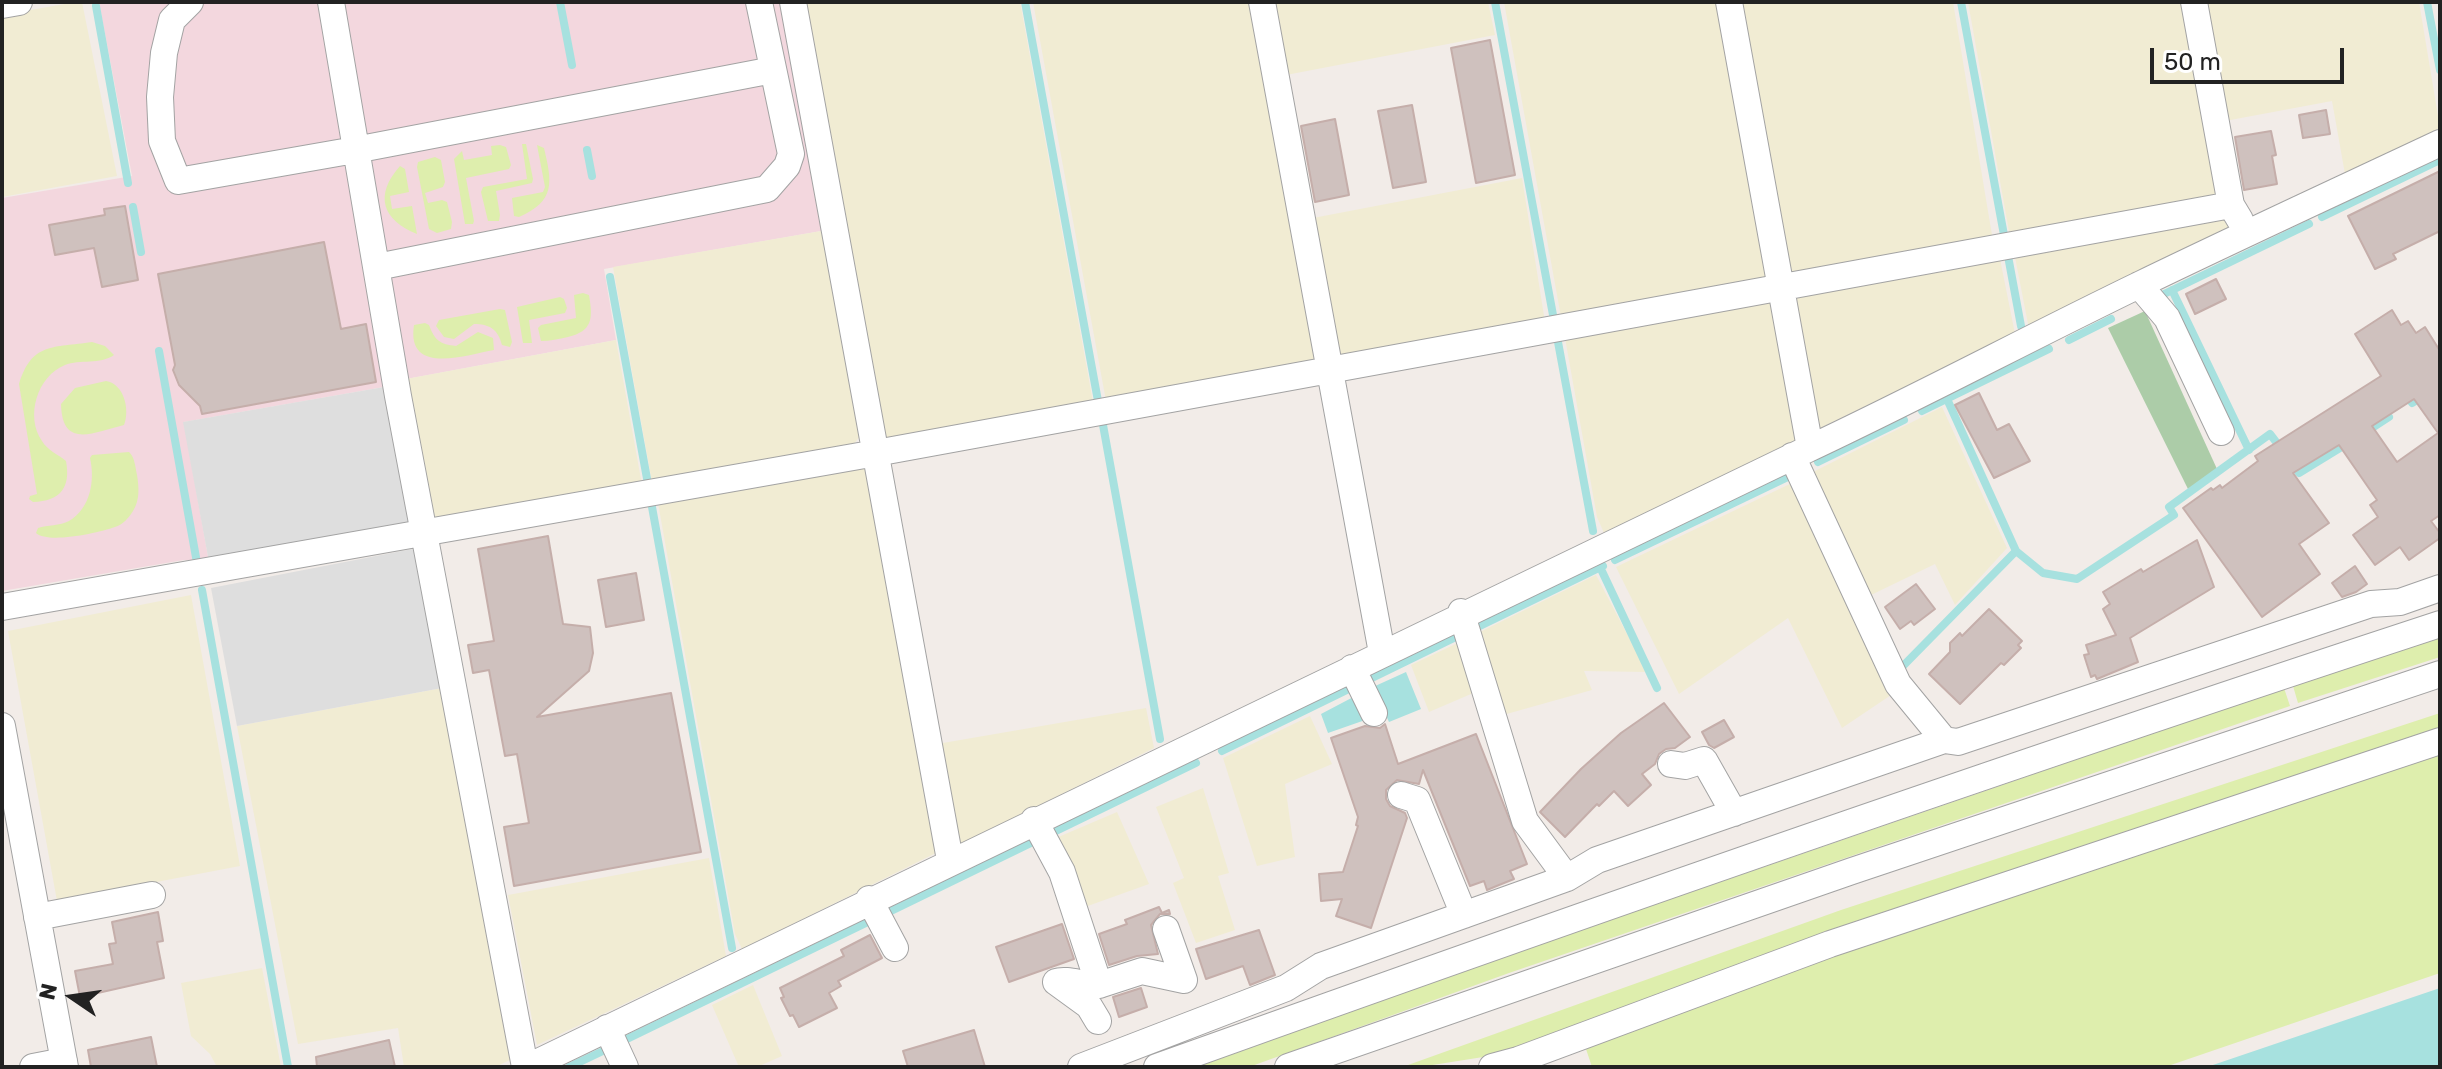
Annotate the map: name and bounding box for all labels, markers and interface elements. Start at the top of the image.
scale bar [2154,32,2348,82]
text: 50 m [2164,48,2221,76]
north arrow [32,957,112,1037]
text: N [33,981,63,1002]

